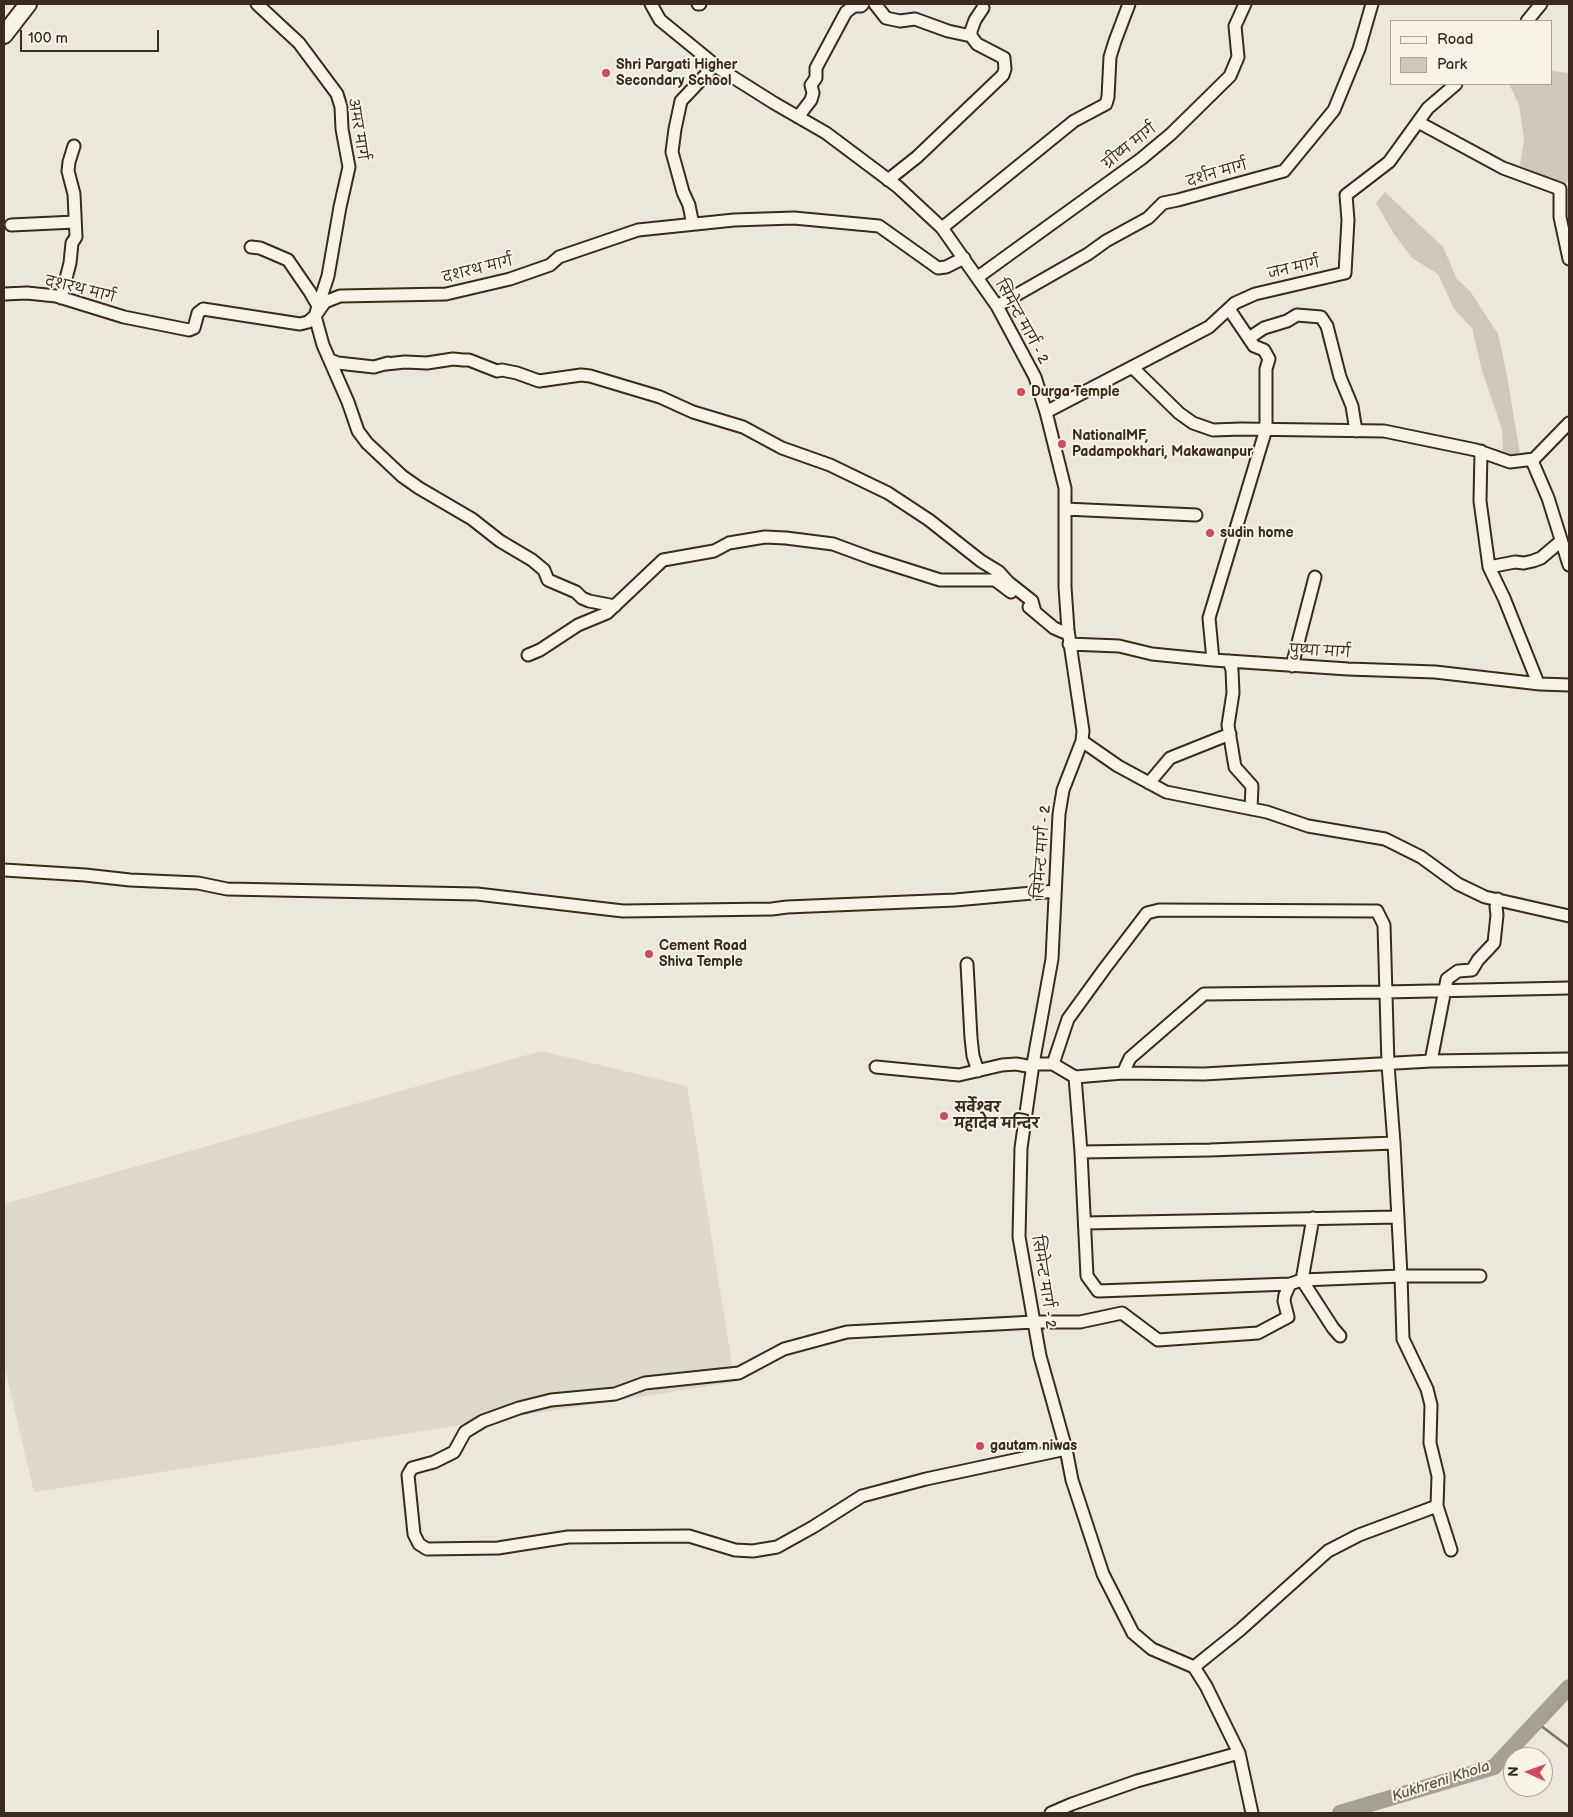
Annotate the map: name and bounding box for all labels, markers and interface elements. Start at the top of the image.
scale bar [22,20,161,52]
legend [1390,20,1553,85]
text: 100 m [28,29,68,48]
text: Road [1437,30,1473,49]
text: Park [1437,55,1467,74]
place label: Shri Pargati Higher Secondary School [616,57,737,90]
marker: Shri Pargati Higher Secondary School [600,67,612,79]
street label: अमर मार्ग [344,97,370,161]
street label: ग्रीष्म मार्ग [1100,121,1160,173]
street label: दर्शन मार्ग [1185,157,1249,191]
street label: दशरथ मार्ग [441,253,515,287]
street label: जन मार्ग [1267,255,1321,283]
street label: दशरथ मार्ग [43,273,117,307]
street label: सिमेन्ट मार्ग - 2 [991,277,1051,367]
place label: Durga Temple [1031,384,1120,400]
marker: Durga Temple [1015,386,1027,398]
place label: NationalMF, Padampokhari, Makawanpur [1072,428,1253,461]
marker: NationalMF, Padampokhari, Makawanpur [1056,438,1068,450]
place label: sudin home [1220,525,1294,541]
marker: sudin home [1204,527,1216,539]
street label: पुष्पा मार्ग [1289,642,1351,662]
street label: सिमेन्ट मार्ग - 2 [1031,805,1055,899]
place label: Cement Road Shiva Temple [659,938,747,970]
marker: Cement Road Shiva Temple [643,948,655,960]
place label: सर्वेश्वर महादेव मन्दिर [954,1100,1039,1132]
marker: सर्वेश्वर महादेव मन्दिर [938,1110,950,1122]
street label: सिमेन्ट मार्ग - 2 [1027,1234,1059,1330]
place label: gautam niwas [990,1438,1077,1454]
marker: gautam niwas [974,1440,986,1452]
north arrow [1503,1747,1553,1797]
water label: Kukhreni Khola [1390,1758,1492,1806]
text: N [1505,1766,1522,1777]

